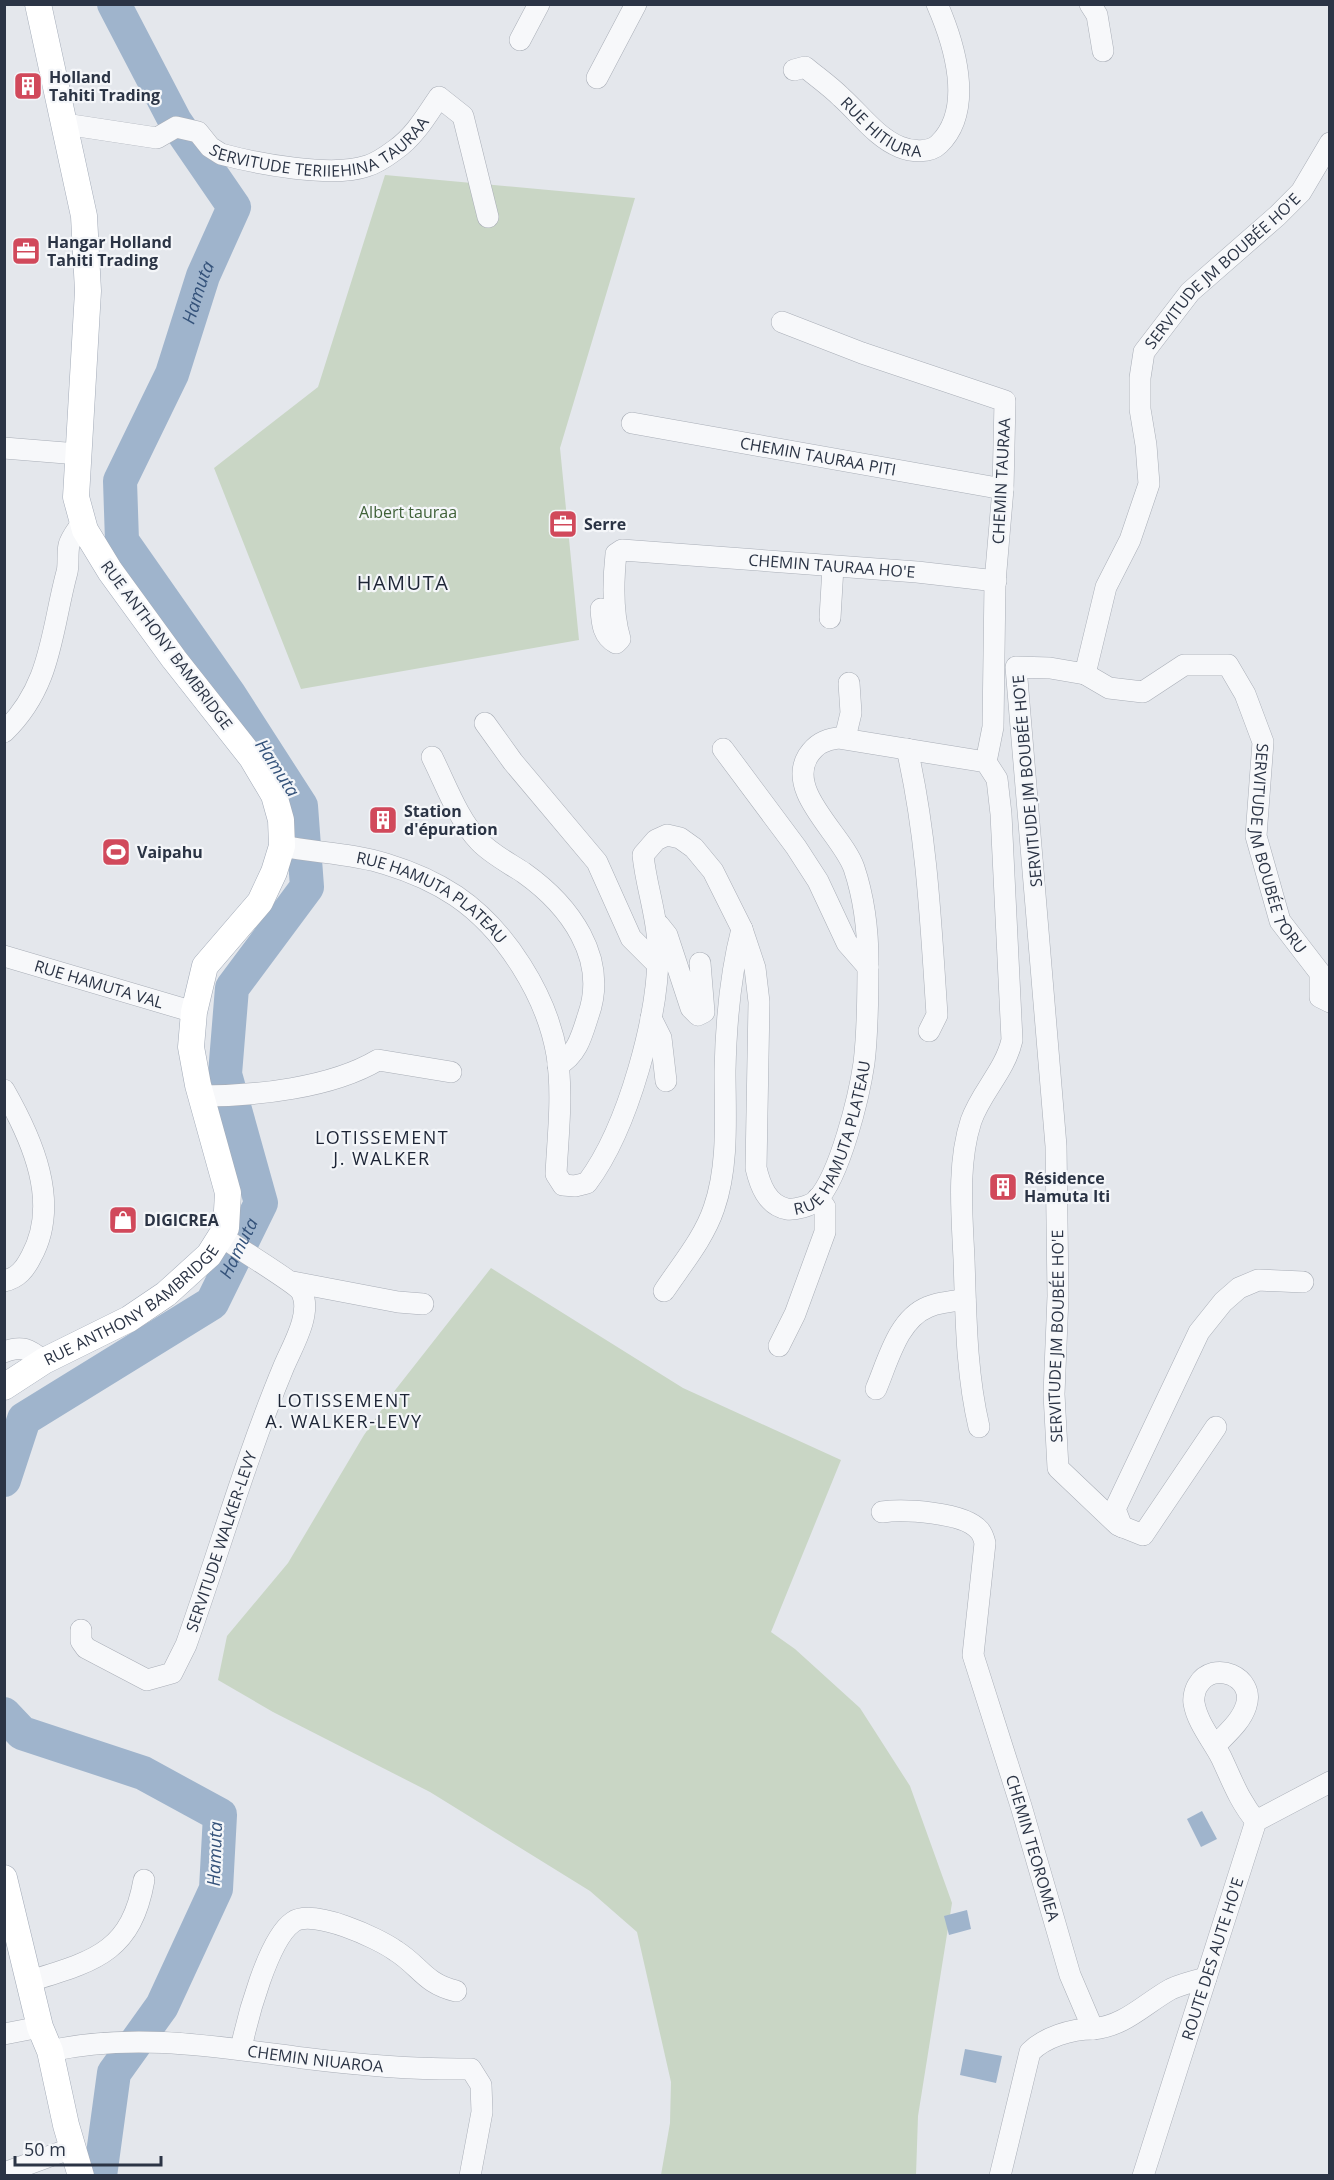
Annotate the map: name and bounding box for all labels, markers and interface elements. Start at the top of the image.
place label: Holland Tahiti Trading [49,66,160,106]
building icon: Holland Tahiti Trading [12,70,44,102]
street label: RUE HITIURA [836,92,923,162]
street label: SERVITUDE TERIIEHINA TAURAA [205,111,434,182]
street label: SERVITUDE JM BOUBÉE HO'E [1139,188,1305,353]
place label: Hangar Holland Tahiti Trading [47,231,172,271]
office icon: Hangar Holland Tahiti Trading [10,235,42,267]
water label: Hamuta [176,257,219,327]
street label: CHEMIN TAURAA [987,416,1015,545]
street label: CHEMIN TAURAA PITI [738,431,898,481]
park label: Albert tauraa [359,501,457,523]
office icon: Serre [547,508,579,540]
place label: Serre [584,513,626,535]
street label: CHEMIN TAURAA HO'E [748,548,916,583]
street label: RUE ANTHONY BAMBRIDGE [96,556,238,734]
district label: HAMUTA [357,569,449,596]
street label: SERVITUDE JM BOUBÉE HO'E [1007,674,1047,888]
water label: Hamuta [250,734,305,801]
street label: SERVITUDE JM BOUBÉE TORU [1245,743,1312,958]
place label: Station d'épuration [404,800,498,840]
building icon: Station d'épuration [367,804,399,836]
sports icon: Vaipahu [100,836,132,868]
place label: Vaipahu [137,841,203,863]
street label: RUE HAMUTA PLATEAU [354,846,512,948]
street label: RUE HAMUTA VAL [32,955,166,1013]
street label: RUE HAMUTA PLATEAU [792,1059,875,1220]
district label: LOTISSEMENT J. WALKER [315,1125,449,1170]
place label: Résidence Hamuta Iti [1024,1167,1110,1207]
building icon: Résidence Hamuta Iti [987,1171,1019,1203]
shop icon: DIGICREA [107,1204,139,1236]
place label: DIGICREA [144,1209,220,1231]
water label: Hamuta [213,1214,263,1282]
street label: SERVITUDE JM BOUBÉE HO'E [1043,1230,1069,1443]
street label: RUE ANTHONY BAMBRIDGE [40,1241,224,1370]
district label: LOTISSEMENT A. WALKER-LEVY [265,1388,423,1433]
street label: SERVITUDE WALKER-LEVY [180,1448,262,1635]
street label: CHEMIN TEOROMEA [1001,1772,1065,1925]
water label: Hamuta [201,1821,227,1887]
street label: ROUTE DES AUTE HO'E [1176,1875,1248,2043]
street label: CHEMIN NIUAROA [246,2040,385,2077]
scale bar [15,2129,160,2167]
text: 50 m [24,2137,66,2161]

